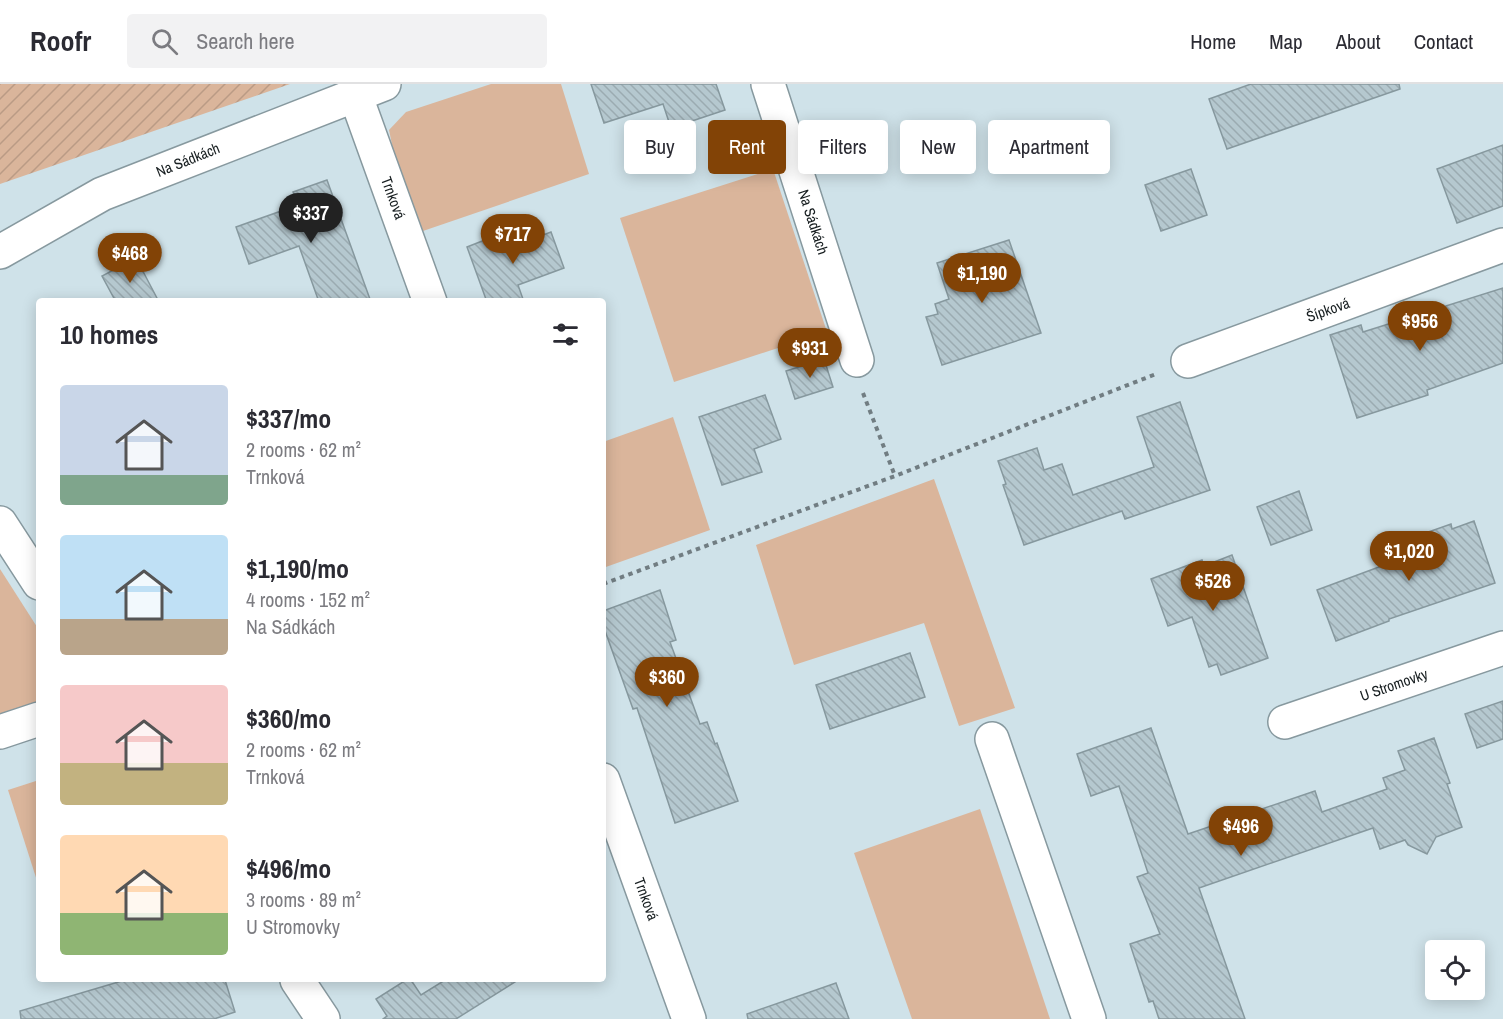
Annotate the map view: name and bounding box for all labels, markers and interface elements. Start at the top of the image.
search box [127,14,547,68]
text: Roofr [30,22,91,60]
icon: search [148,25,181,58]
text: Search here [196,26,295,56]
text: Home [1190,27,1236,56]
text: Map [1269,27,1303,56]
text: About [1336,27,1381,56]
text: Contact [1414,27,1473,56]
chip: Buy [624,120,696,174]
chip: Rent [708,120,786,174]
chip: Filters [798,120,888,174]
chip: New [900,120,976,174]
chip: Apartment [988,120,1110,174]
street label: Na Sádkách [153,137,223,182]
street label: Trnková [376,174,411,222]
street label: Na Sádkách [793,187,834,257]
pin: $337 [275,193,347,244]
text: $337 [293,199,329,226]
pin: $717 [477,214,549,265]
text: $717 [495,220,531,247]
pin: $468 [94,233,166,284]
text: $468 [112,239,148,266]
pin: $1,190 [933,253,1031,304]
text: $1,190 [957,259,1007,286]
street label: Šípková [1303,292,1352,327]
pin: $956 [1384,301,1456,352]
text: $956 [1402,307,1438,334]
text: 10 homes [60,317,158,352]
icon: filters [549,318,582,351]
pin: $931 [774,328,846,379]
text: $931 [792,334,828,361]
text: $337/mo [246,401,331,436]
icon: home [108,409,180,481]
text: 2 rooms · 62 m² [246,436,361,463]
text: Trnková [246,463,305,490]
pin: $1,020 [1360,531,1458,582]
text: $1,020 [1384,537,1434,564]
text: $1,190/mo [246,551,349,586]
icon: home [108,559,180,631]
pin: $526 [1177,561,1249,612]
text: $526 [1195,567,1231,594]
text: 4 rooms · 152 m² [246,586,370,613]
text: Na Sádkách [246,613,335,640]
pin: $360 [631,657,703,708]
text: $360 [649,663,685,690]
street label: U Stromovky [1357,663,1431,706]
text: $360/mo [246,701,331,736]
icon: home [108,709,180,781]
text: 2 rooms · 62 m² [246,736,361,763]
text: Trnková [246,763,305,790]
pin: $496 [1205,806,1277,857]
text: $496 [1223,812,1259,839]
text: $496/mo [246,851,331,886]
icon: home [108,859,180,931]
street label: Trnková [629,875,664,923]
text: 3 rooms · 89 m² [246,886,361,913]
text: U Stromovky [246,913,340,940]
map controls [1425,940,1485,1000]
button: locate [1425,940,1485,1000]

